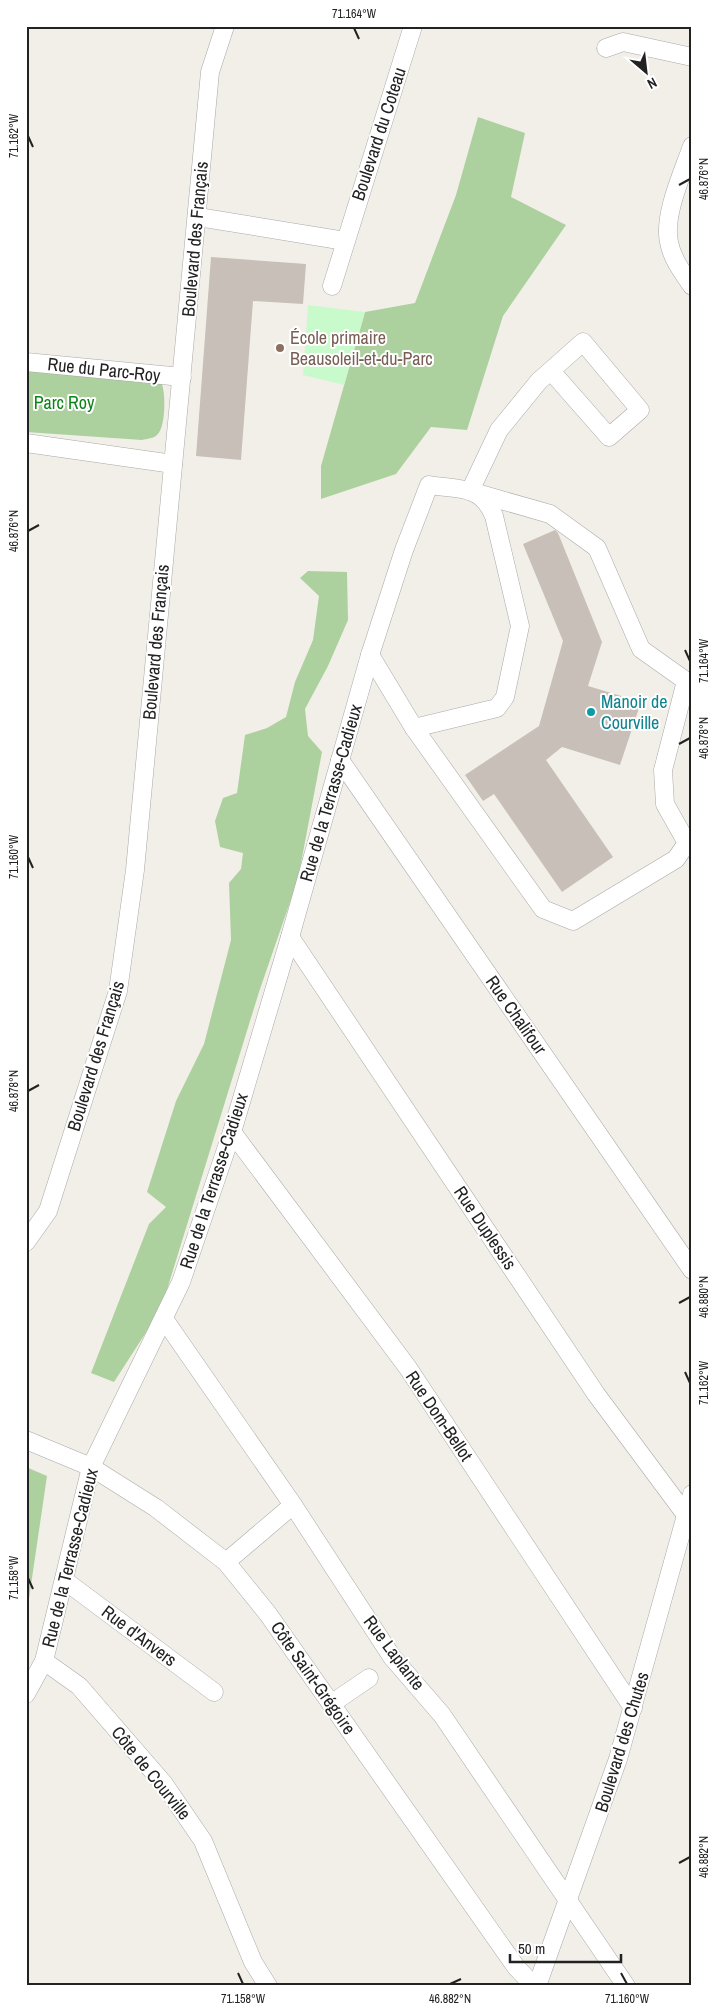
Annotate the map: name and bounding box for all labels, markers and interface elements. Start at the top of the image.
text: 71.164°W [332,6,377,22]
north arrow [620,48,670,98]
street label: Boulevard du Coteau [345,64,412,204]
text: N [644,74,660,93]
text: 71.162°W [6,113,22,158]
text: 46.876°N [696,158,712,200]
street label: Boulevard des Français [175,160,214,318]
place label: École primaire Beausoleil-et-du-Parc [290,325,433,371]
marker: École primaire Beausoleil-et-du-Parc [274,342,286,354]
street label: Rue du Parc-Roy [46,351,162,388]
park label: Parc Roy [34,390,95,415]
text: 46.876°N [6,510,22,552]
street label: Boulevard des Français [136,563,175,721]
text: 71.164°W [696,638,712,683]
place label: Manoir de Courville [601,689,667,735]
street label: Rue de la Terrasse-Cadieux [293,701,368,885]
marker: Manoir de Courville [585,706,597,718]
text: 46.878°N [696,717,712,759]
text: 71.160°W [6,834,22,879]
street label: Rue Chalifour [480,970,553,1059]
street label: Boulevard des Français [61,978,130,1134]
text: 46.878°N [6,1070,22,1112]
street label: Rue de la Terrasse-Cadieux [173,1089,254,1272]
street label: Rue Duplessis [448,1181,523,1274]
text: 46.880°N [696,1276,712,1318]
text: 71.162°W [696,1360,712,1405]
street label: Rue Dom-Bellot [400,1366,479,1466]
street label: Rue de la Terrasse-Cadieux [35,1465,104,1650]
text: 71.158°W [6,1555,22,1600]
street label: Rue d'Anvers [97,1599,182,1672]
street label: Rue Laplante [358,1610,431,1695]
street label: Côte Saint-Grégoire [265,1616,362,1739]
street label: Boulevard des Chutes [588,1669,655,1815]
street label: Côte de Courville [106,1721,197,1825]
text: 46.882°N [696,1836,712,1878]
scale bar [510,1932,622,1964]
text: 50 m [518,1938,545,1959]
text: 71.158°W [221,1991,266,2007]
text: 46.882°N [429,1991,471,2007]
text: 71.160°W [605,1991,650,2007]

